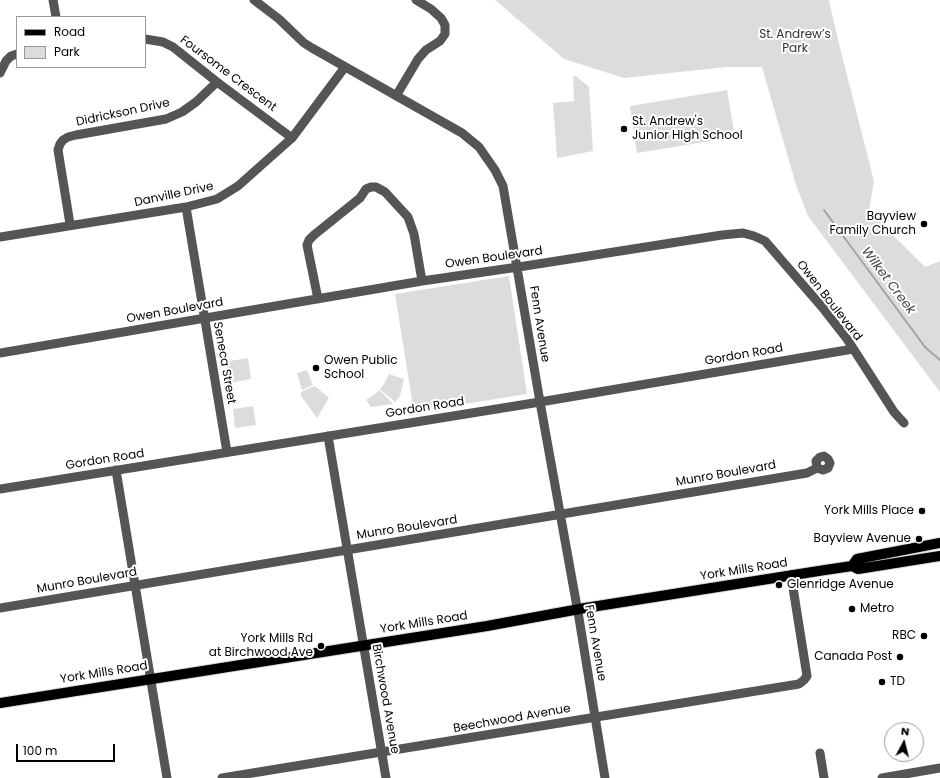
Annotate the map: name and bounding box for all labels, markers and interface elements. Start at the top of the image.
legend [16,16,146,68]
text: Road [54,23,85,40]
park label: St. Andrew’s Park [759,28,831,56]
street label: Foursome Crescent [177,33,279,115]
text: Park [54,43,80,60]
street label: Didrickson Drive [75,96,171,130]
place label: St. Andrew's Junior High School [632,115,743,143]
marker: St. Andrew's Junior High School [619,124,629,134]
street label: Danville Drive [133,180,215,210]
place label: Bayview Family Church [830,210,916,238]
marker: Bayview Family Church [919,219,929,229]
street label: Owen Boulevard [444,244,544,272]
water label: Wilket Creek [858,244,918,318]
street label: Owen Boulevard [793,258,865,344]
street label: Fenn Avenue [526,285,552,363]
street label: Owen Boulevard [125,295,225,327]
street label: Seneca Street [210,321,238,405]
street label: Gordon Road [704,341,784,369]
place label: Owen Public School [324,354,398,382]
marker: Owen Public School [311,363,321,373]
street label: Gordon Road [385,395,465,421]
street label: Gordon Road [65,447,145,473]
street label: Munro Boulevard [675,458,777,490]
place label: York Mills Place [824,504,914,518]
marker: York Mills Place [917,506,927,516]
street label: Munro Boulevard [356,513,458,543]
place label: Bayview Avenue [814,532,911,546]
marker: Bayview Avenue [914,534,924,544]
street label: York Mills Road [699,556,789,584]
street label: Munro Boulevard [36,565,138,597]
place label: Glenridge Avenue [787,578,894,592]
marker: Glenridge Avenue [774,580,784,590]
place label: Metro [860,602,894,616]
street label: Fenn Avenue [581,604,609,682]
marker: Metro [847,604,857,614]
street label: York Mills Road [379,609,469,637]
place label: RBC [892,629,916,643]
marker: RBC [919,631,929,641]
place label: York Mills Rd at Birchwood Ave [209,632,313,660]
marker: York Mills Rd at Birchwood Ave [316,641,326,651]
street label: Birchwood Avenue [368,643,402,755]
place label: Canada Post [814,650,892,664]
marker: Canada Post [895,652,905,662]
street label: York Mills Road [59,659,149,687]
place label: TD [890,675,905,689]
marker: TD [877,677,887,687]
street label: Beechwood Avenue [452,702,572,736]
north arrow [884,722,924,762]
text: N [900,723,910,740]
scale bar [18,736,117,762]
text: 100 m [23,742,57,759]

